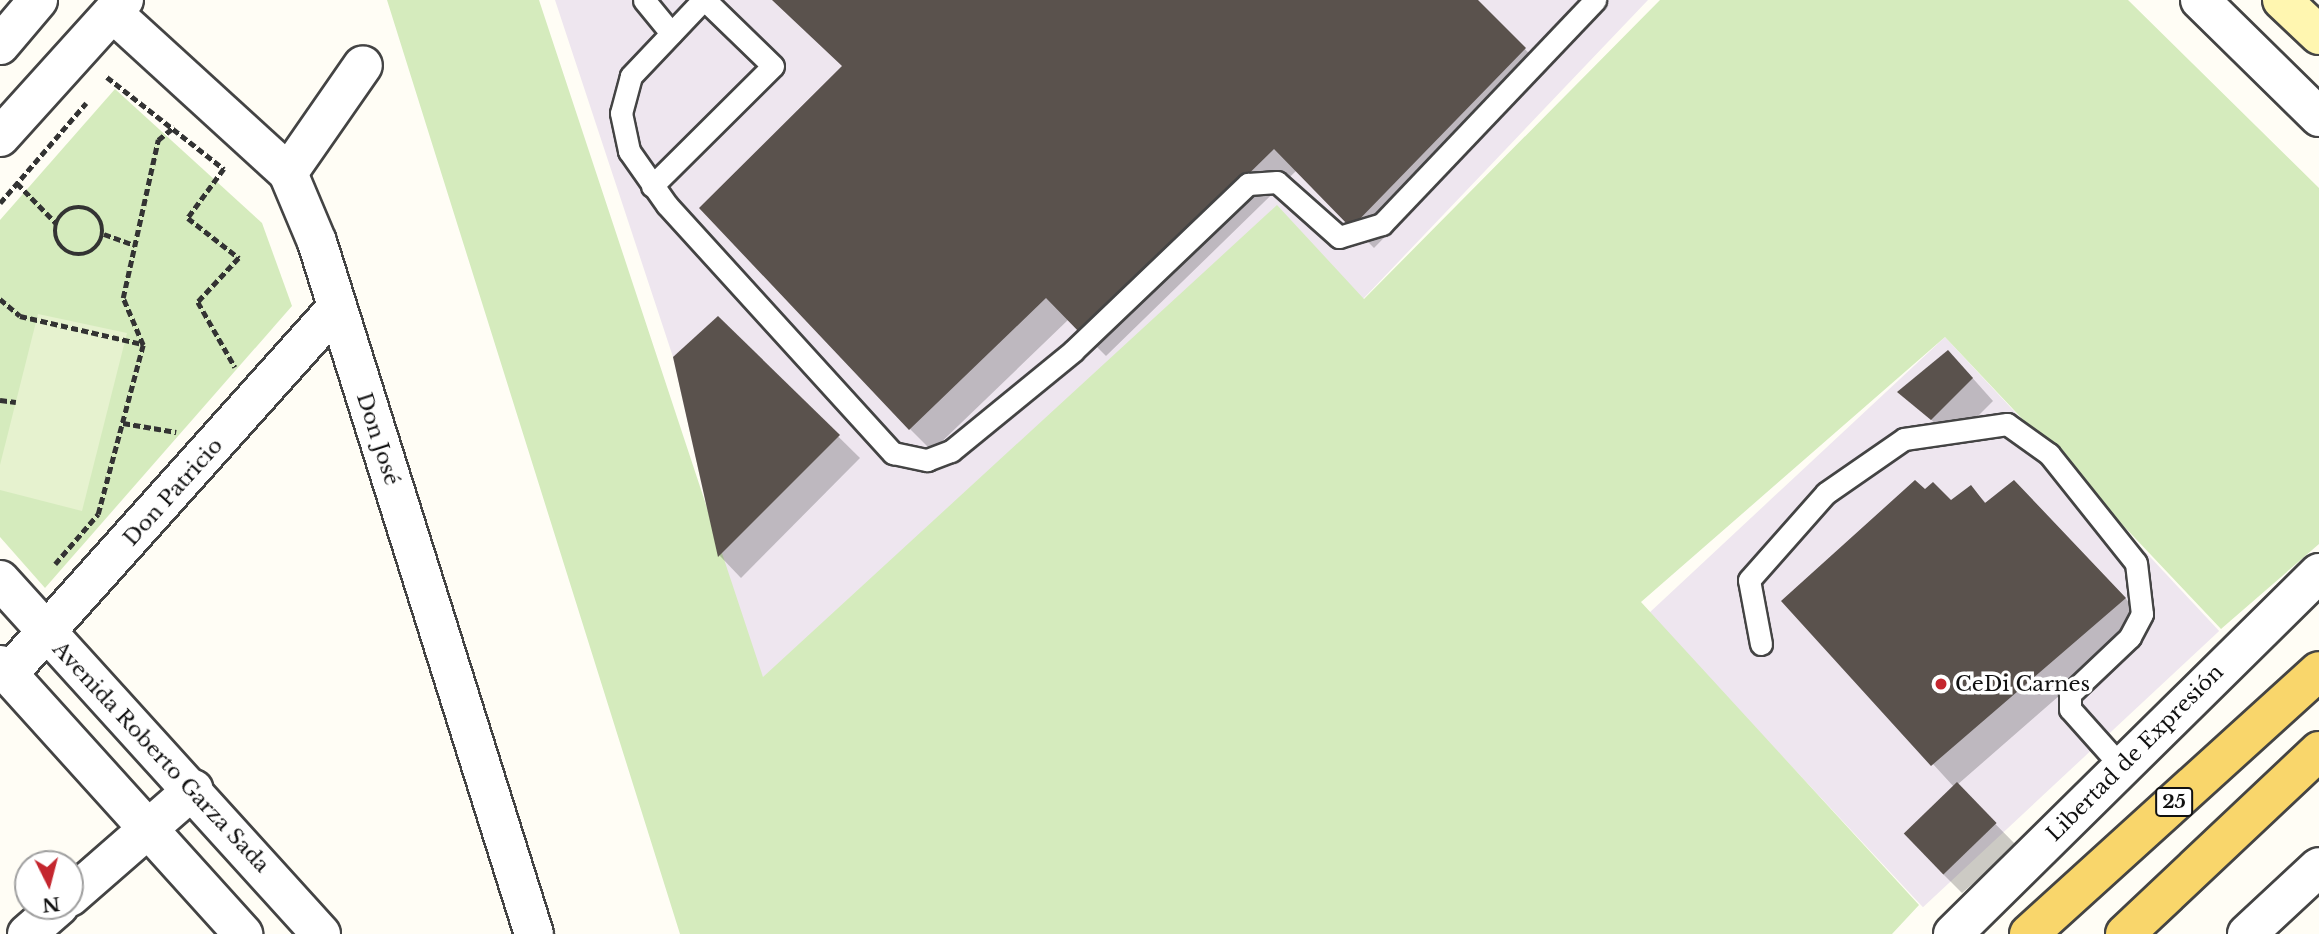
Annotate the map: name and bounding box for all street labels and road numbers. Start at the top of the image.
street label: Don José [351,390,405,488]
street label: Don Patricio [118,433,228,551]
street label: Avenida Roberto Garza Sada [47,636,275,878]
street label: Libertad de Expresión [2042,660,2228,846]
road number: 25 [2155,786,2193,818]

